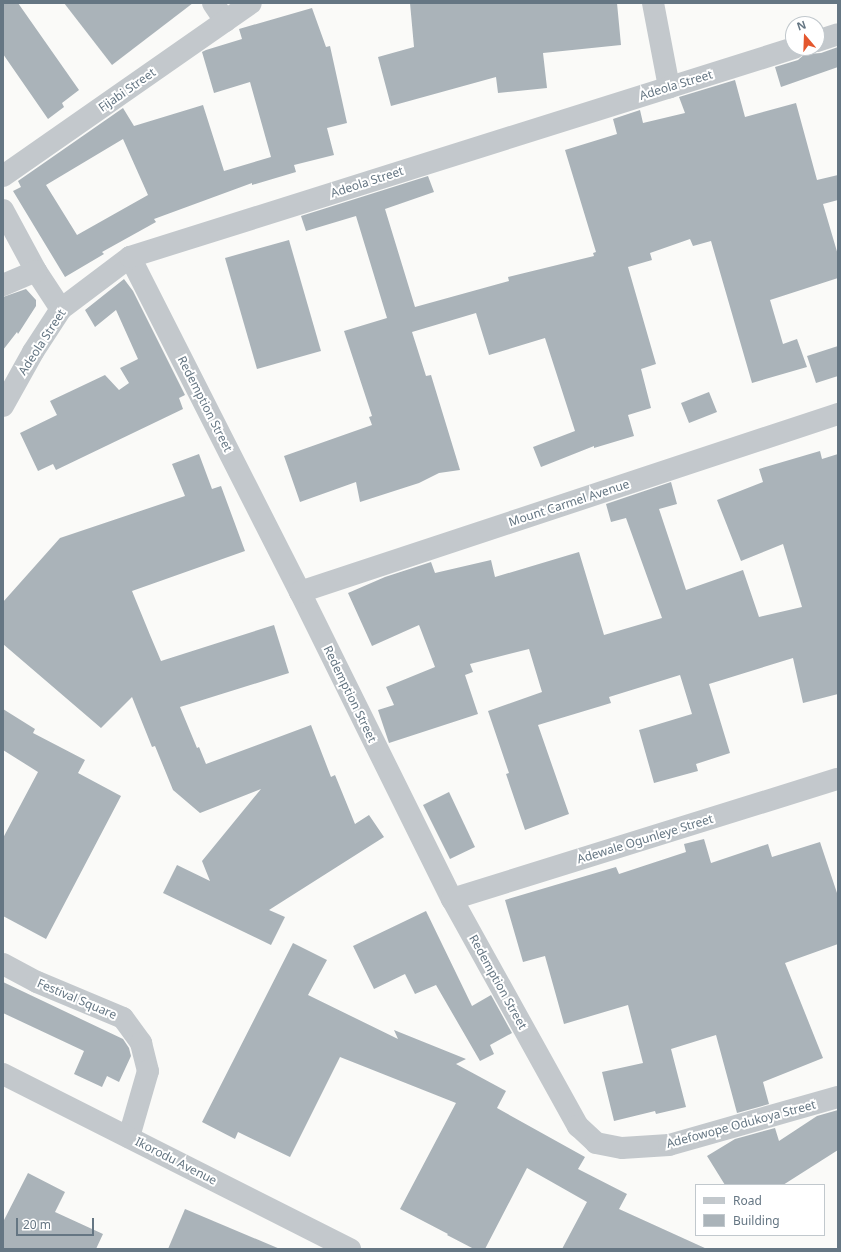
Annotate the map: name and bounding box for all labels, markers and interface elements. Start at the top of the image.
north arrow [785,16,825,56]
text: N [795,17,808,34]
street label: Fijabi Street [96,65,158,115]
street label: Adeola Street [638,67,714,103]
street label: Adeola Street [329,163,405,201]
street label: Adeola Street [15,306,69,378]
street label: Redemption Street [175,354,235,454]
street label: Mount Carmel Avenue [507,477,631,529]
street label: Redemption Street [320,643,380,745]
street label: Adewale Ogunleye Street [575,811,715,867]
street label: Redemption Street [466,932,530,1032]
street label: Festival Square [35,976,119,1022]
street label: Adefowope Odukoya Street [665,1097,817,1151]
street label: Ikorodu Avenue [133,1134,219,1188]
legend [695,1184,825,1236]
text: Road [733,1192,762,1209]
scale bar [18,1210,96,1236]
text: Building [733,1212,780,1229]
text: 20 m [23,1216,51,1233]

